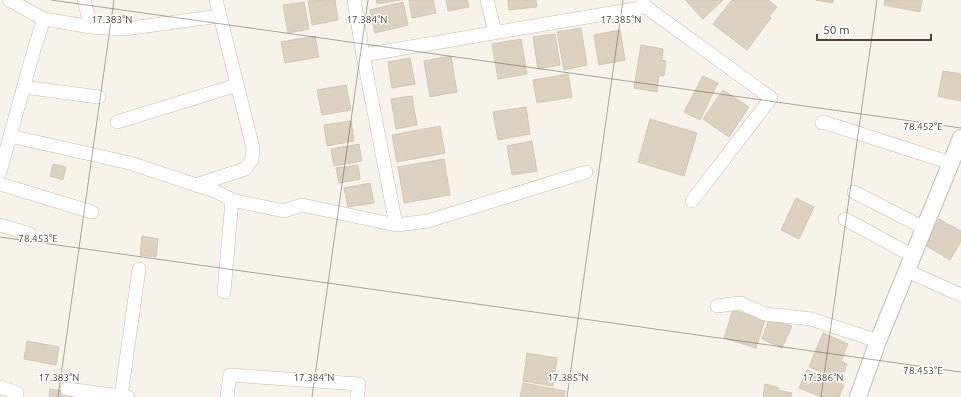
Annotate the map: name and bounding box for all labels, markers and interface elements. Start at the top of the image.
text: 17.383°N [91,14,133,25]
text: 17.384°N [346,14,388,25]
text: 17.385°N [600,14,642,25]
scale bar [817,16,931,42]
text: 50 m [823,23,850,36]
text: 78.452°E [903,121,943,132]
text: 78.453°E [18,233,58,244]
text: 78.453°E [903,365,943,376]
text: 17.383°N [38,372,80,383]
text: 17.384°N [293,372,335,383]
text: 17.385°N [547,372,589,383]
text: 17.386°N [802,372,844,383]

